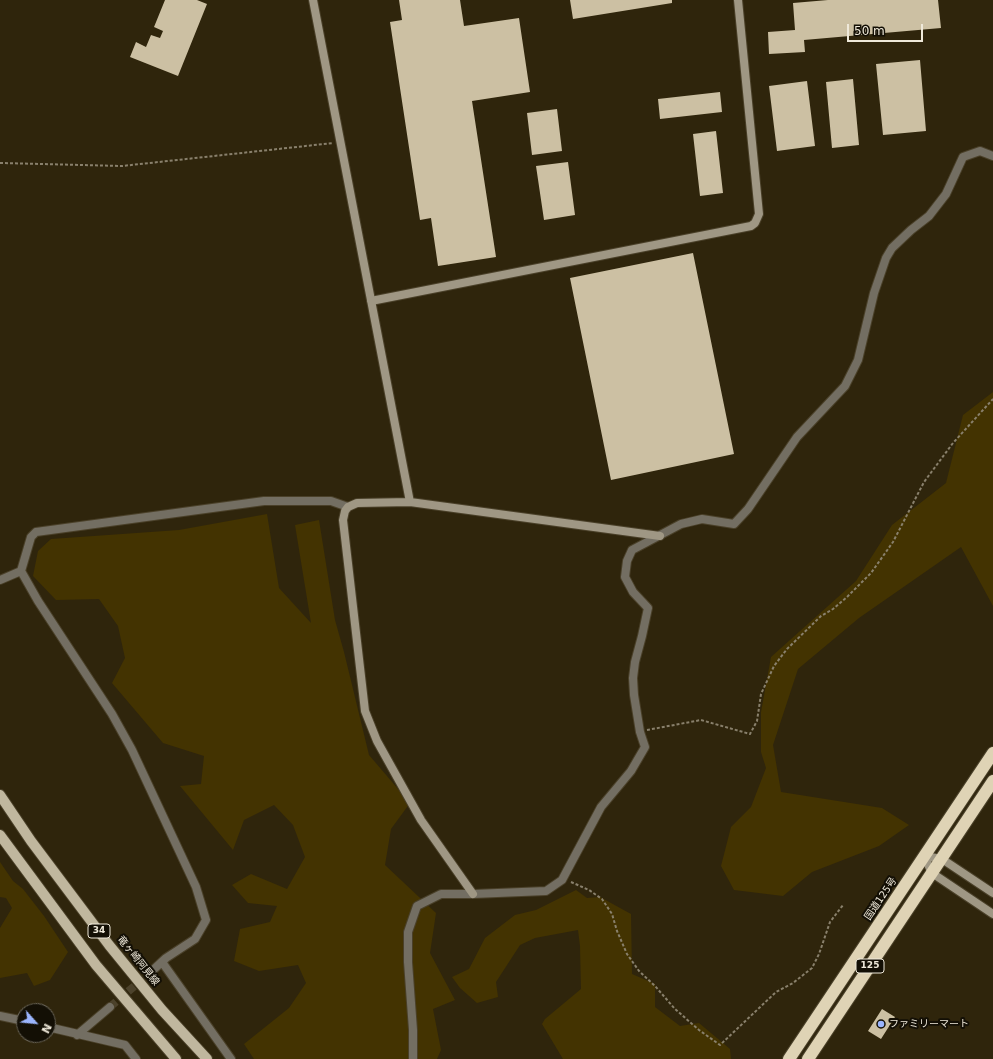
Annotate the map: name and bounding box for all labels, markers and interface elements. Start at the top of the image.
scale bar [849,16,925,42]
text: 50 m [854,24,885,38]
street label: 国道125号 [862,875,900,923]
road number: 34 [88,924,110,938]
street label: 竜ヶ崎阿見線 [114,934,162,988]
road number: 125 [856,959,884,973]
north arrow [16,1003,56,1043]
place label: ファミリーマート [889,1018,969,1030]
marker: ファミリーマート [876,1019,886,1029]
text: N [38,1021,54,1035]

